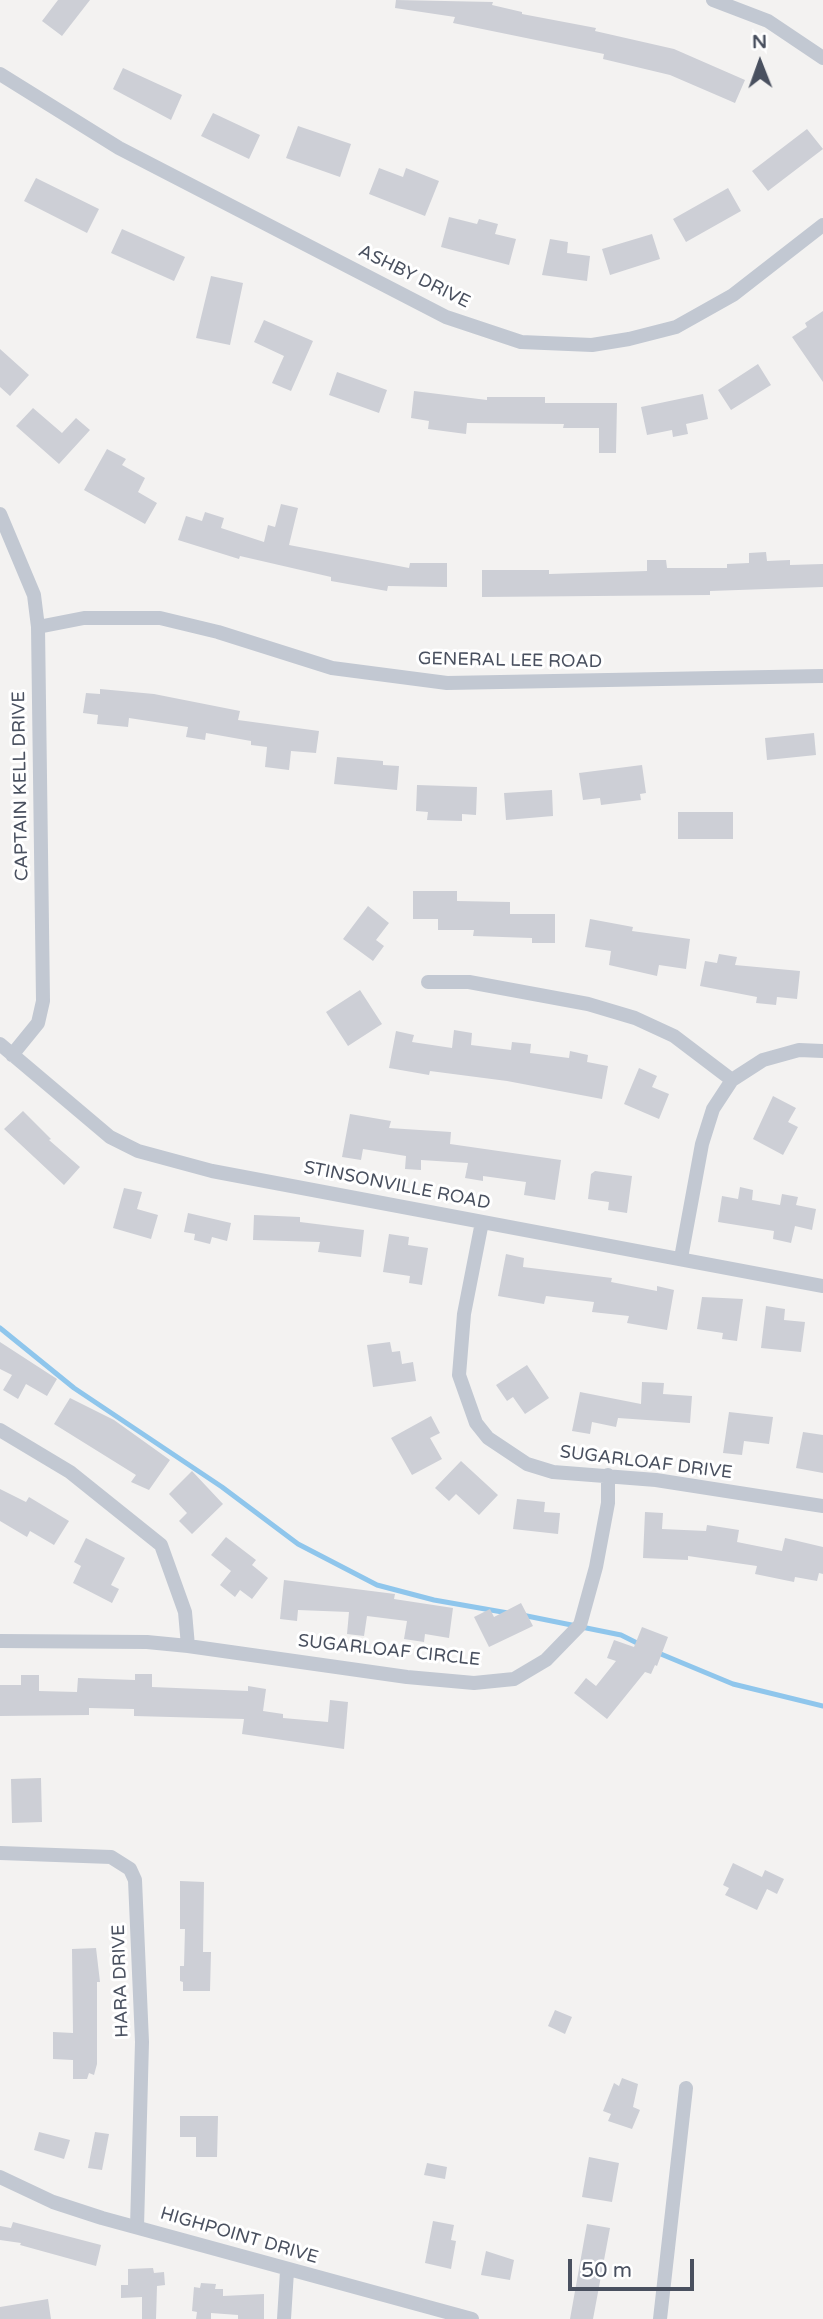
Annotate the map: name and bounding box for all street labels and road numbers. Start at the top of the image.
street label: ASHBY DRIVE [355,241,473,313]
street label: GENERAL LEE ROAD [418,649,602,673]
street label: CAPTAIN KELL DRIVE [9,691,33,881]
street label: STINSONVILLE ROAD [302,1157,492,1215]
street label: SUGARLOAF DRIVE [558,1442,734,1484]
street label: SUGARLOAF CIRCLE [297,1631,481,1671]
street label: HARA DRIVE [108,1924,134,2038]
street label: HIGHPOINT DRIVE [158,2203,320,2269]

